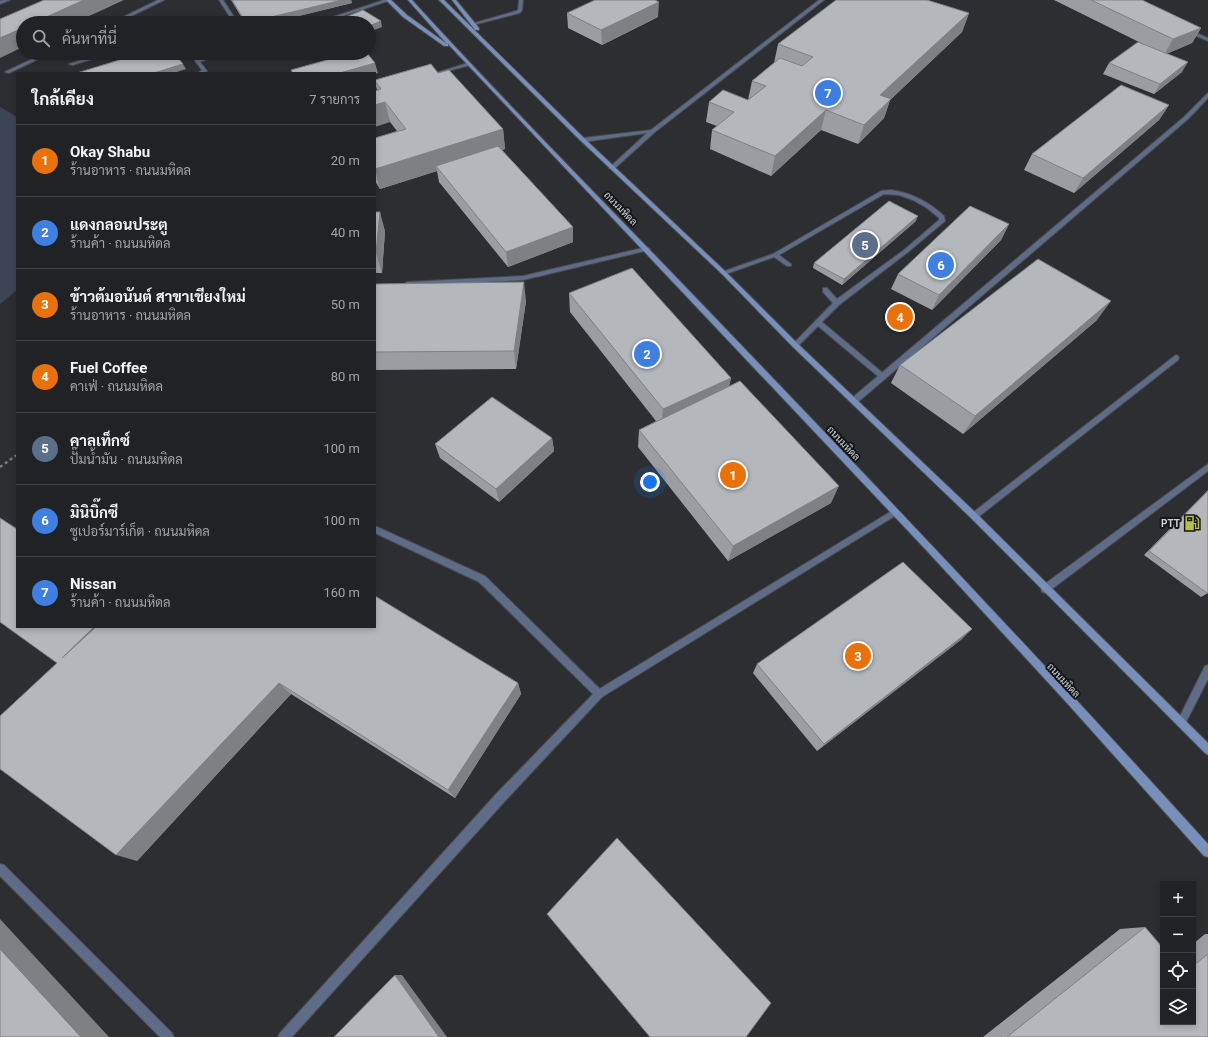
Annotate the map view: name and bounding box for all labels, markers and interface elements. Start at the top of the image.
search box [16,16,376,60]
icon: search [30,27,52,49]
text: ค้นหาที่นี่ [62,30,117,48]
pin: 7 [815,78,841,108]
text: ใกล้เคียง [32,89,94,109]
text: 7 รายการ [309,92,360,107]
text: Okay Shabu [70,143,150,161]
text: 1 [41,153,49,168]
text: 20 m [331,153,360,168]
text: ร้านอาหาร · ถนนมหิดล [70,163,191,178]
street label: ถนนมหิดล [602,189,640,228]
text: แดงกลอนประตู [70,216,168,234]
text: 2 [41,225,49,240]
text: 40 m [331,225,360,240]
pin: 5 [852,230,878,260]
text: ร้านค้า · ถนนมหิดล [70,236,170,251]
pin: 6 [928,250,954,280]
text: ข้าวต้มอนันต์ สาขาเชียงใหม่ [70,288,246,306]
text: 3 [41,297,49,312]
text: 50 m [331,297,360,312]
pin: 4 [887,302,913,332]
text: ร้านอาหาร · ถนนมหิดล [70,308,191,323]
pin: 2 [634,339,660,369]
text: Fuel Coffee [70,359,147,377]
text: 4 [41,369,49,384]
text: 80 m [331,369,360,384]
text: คาเฟ่ · ถนนมหิดล [70,379,163,394]
street label: ถนนมหิดล [825,424,862,463]
text: คาลเท็กซ์ [70,432,130,450]
text: 5 [41,441,49,456]
text: 100 m [323,441,360,456]
text: ปั๊มน้ำมัน · ถนนมหิดล [70,452,183,467]
pin: 1 [720,460,746,490]
your location [640,472,660,492]
text: มินิบิ๊กซี [70,504,118,522]
text: 6 [41,513,49,528]
text: 100 m [323,513,360,528]
fuel station icon: PTT [1183,514,1201,532]
place label: PTT [1161,518,1180,529]
text: ซูเปอร์มาร์เก็ต · ถนนมหิดล [70,524,210,539]
text: Nissan [70,575,116,593]
text: 7 [41,585,49,600]
text: 160 m [323,585,360,600]
text: ร้านค้า · ถนนมหิดล [70,595,170,610]
pin: 3 [845,641,871,671]
street label: ถนนมหิดล [1045,661,1082,700]
map controls [1160,881,1196,1025]
button: + [1160,881,1196,917]
button: − [1160,917,1196,953]
button: locate [1160,953,1196,989]
button: layers [1160,989,1196,1025]

